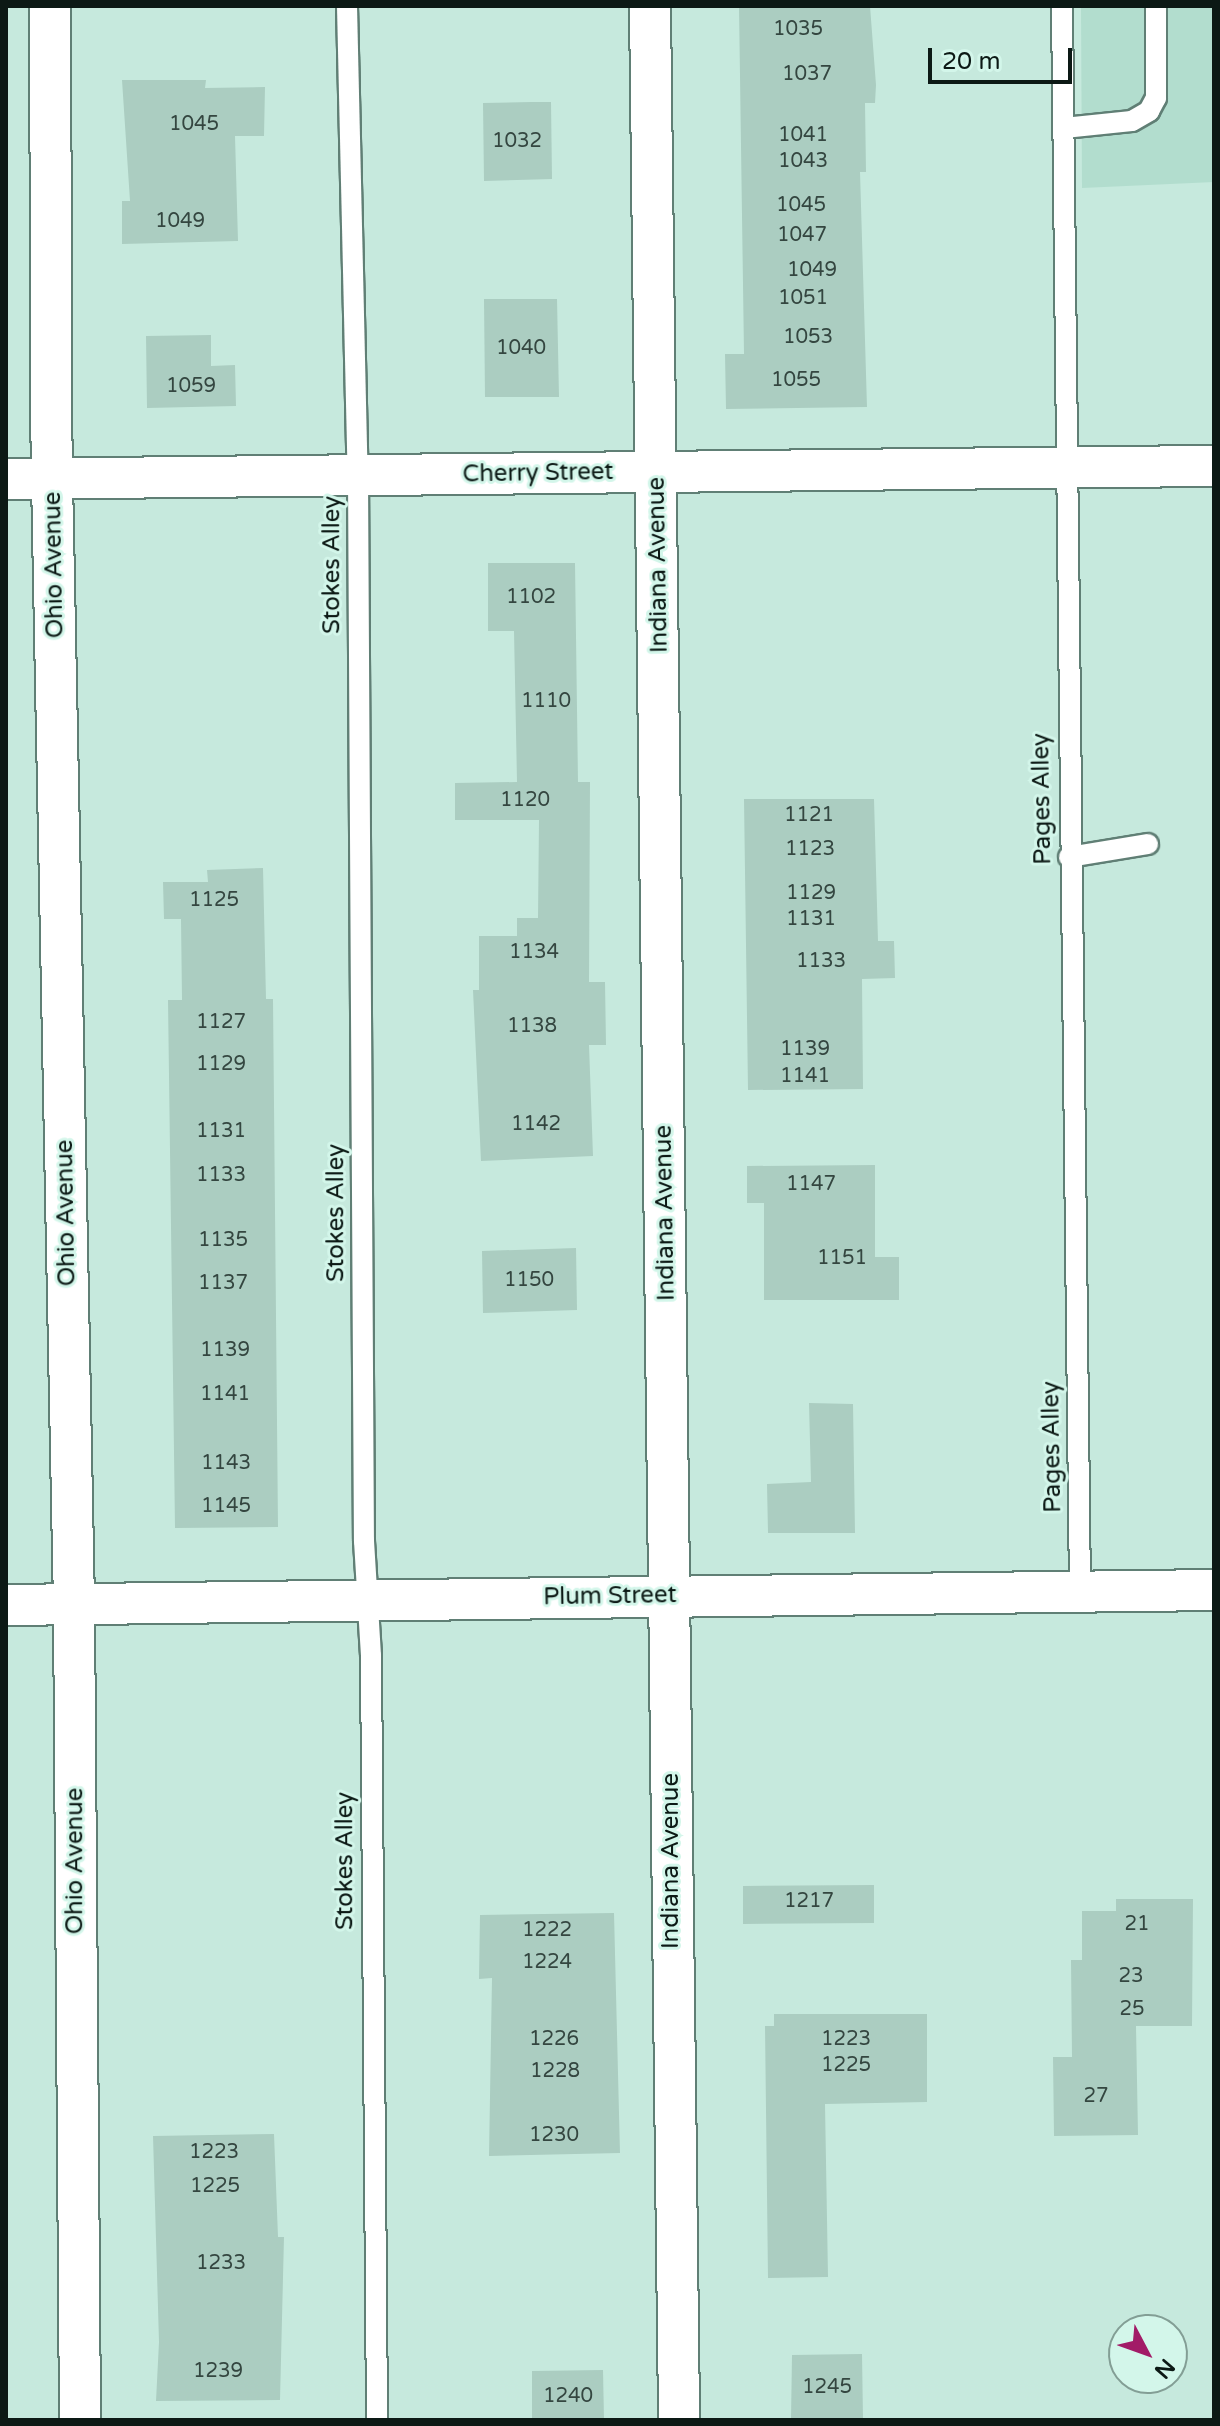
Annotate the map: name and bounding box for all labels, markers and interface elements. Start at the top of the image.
house number: 1035 [773,17,823,41]
scale bar [932,32,1076,82]
text: 20 m [942,47,1000,76]
house number: 1037 [782,62,832,86]
house number: 1045 [169,112,219,136]
house number: 1041 [778,123,828,147]
house number: 1032 [492,129,542,153]
house number: 1043 [778,149,828,173]
house number: 1045 [776,193,826,217]
house number: 1049 [155,209,205,233]
house number: 1047 [777,223,827,247]
house number: 1049 [787,258,837,282]
house number: 1051 [778,286,828,310]
house number: 1053 [783,325,833,349]
house number: 1040 [496,336,546,360]
house number: 1055 [771,368,821,392]
house number: 1059 [166,374,216,398]
street label: Cherry Street [462,457,614,489]
street label: Indiana Avenue [642,477,674,653]
street label: Ohio Avenue [38,491,70,639]
street label: Stokes Alley [318,496,346,634]
house number: 1102 [506,585,556,609]
house number: 1110 [521,689,571,713]
street label: Pages Alley [1026,733,1058,865]
house number: 1120 [500,788,550,812]
house number: 1121 [784,803,834,827]
house number: 1123 [785,837,835,861]
house number: 1129 [786,881,836,905]
house number: 1125 [189,888,239,912]
house number: 1131 [786,907,836,931]
house number: 1134 [509,940,559,964]
house number: 1133 [796,949,846,973]
house number: 1127 [196,1010,246,1034]
house number: 1138 [507,1014,557,1038]
house number: 1139 [780,1037,830,1061]
house number: 1129 [196,1052,246,1076]
house number: 1141 [780,1064,830,1088]
house number: 1142 [511,1112,561,1136]
house number: 1131 [196,1119,246,1143]
street label: Indiana Avenue [649,1125,681,1301]
street label: Ohio Avenue [50,1139,82,1287]
street label: Stokes Alley [322,1144,350,1282]
house number: 1133 [196,1163,246,1187]
house number: 1147 [786,1172,836,1196]
house number: 1135 [198,1228,248,1252]
house number: 1151 [817,1246,867,1270]
house number: 1150 [504,1268,554,1292]
house number: 1137 [198,1271,248,1295]
house number: 1139 [200,1338,250,1362]
street label: Pages Alley [1036,1381,1068,1513]
house number: 1141 [200,1382,250,1406]
house number: 1143 [201,1451,251,1475]
house number: 1145 [201,1494,251,1518]
street label: Plum Street [543,1580,677,1612]
street label: Indiana Avenue [657,1773,685,1949]
street label: Ohio Avenue [61,1788,89,1934]
street label: Stokes Alley [331,1792,359,1930]
house number: 1217 [784,1889,834,1913]
house number: 21 [1124,1912,1150,1936]
house number: 1222 [522,1918,572,1942]
house number: 1224 [522,1950,572,1974]
house number: 23 [1118,1964,1144,1988]
house number: 25 [1119,1997,1145,2021]
house number: 1226 [529,2027,579,2051]
house number: 1223 [821,2027,871,2051]
house number: 1225 [821,2053,871,2077]
house number: 1228 [530,2059,580,2083]
house number: 27 [1083,2084,1109,2108]
house number: 1230 [529,2123,579,2147]
house number: 1223 [189,2140,239,2164]
house number: 1225 [190,2174,240,2198]
house number: 1233 [196,2251,246,2275]
north arrow [1108,2314,1188,2394]
text: N [1149,2353,1180,2384]
house number: 1239 [193,2359,243,2383]
house number: 1245 [802,2375,852,2399]
house number: 1240 [543,2384,593,2408]

